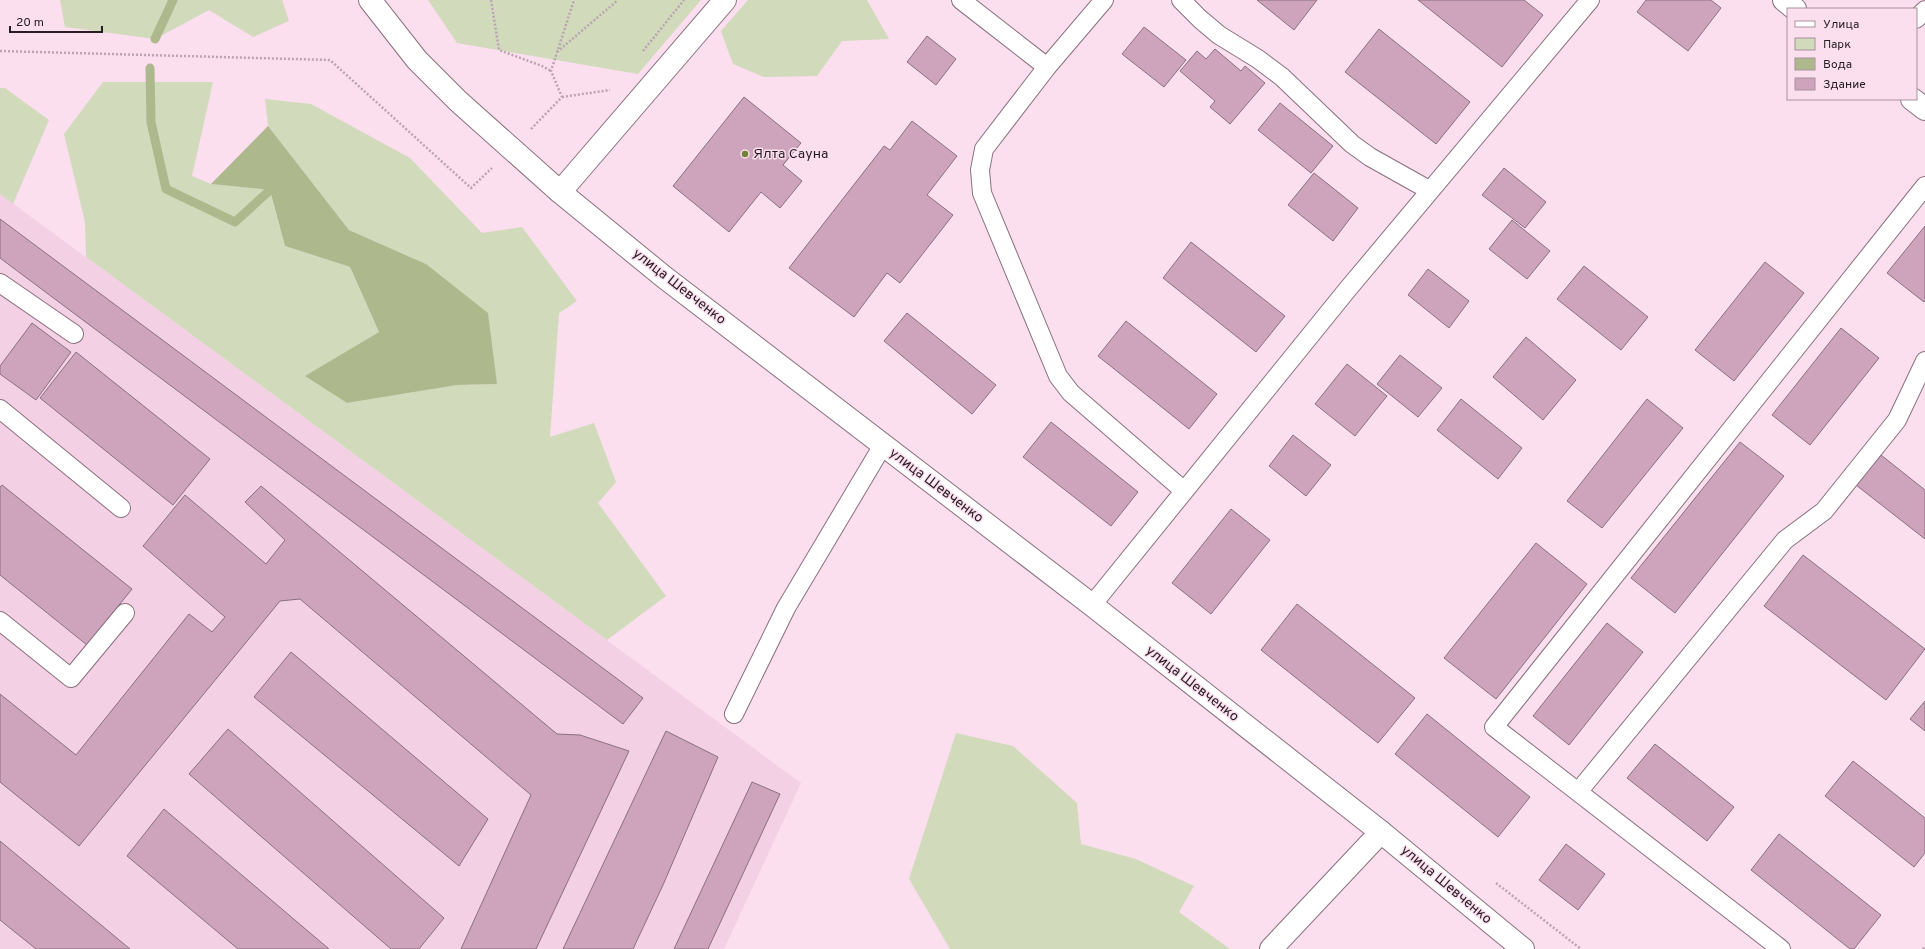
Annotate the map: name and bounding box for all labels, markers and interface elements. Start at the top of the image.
scale bar [10,8,102,34]
legend [1787,8,1917,100]
text: 20 m [16,15,44,31]
text: Улица [1823,17,1859,33]
text: Парк [1823,37,1851,53]
text: Вода [1823,57,1852,73]
text: Здание [1823,77,1866,93]
place label: Ялта Сауна [753,146,828,163]
marker: Ялта Сауна [740,149,750,159]
street label: улица Шевченко [629,245,729,329]
street label: улица Шевченко [886,445,987,527]
street label: улица Шевченко [1142,642,1242,726]
street label: улица Шевченко [1397,842,1495,928]

